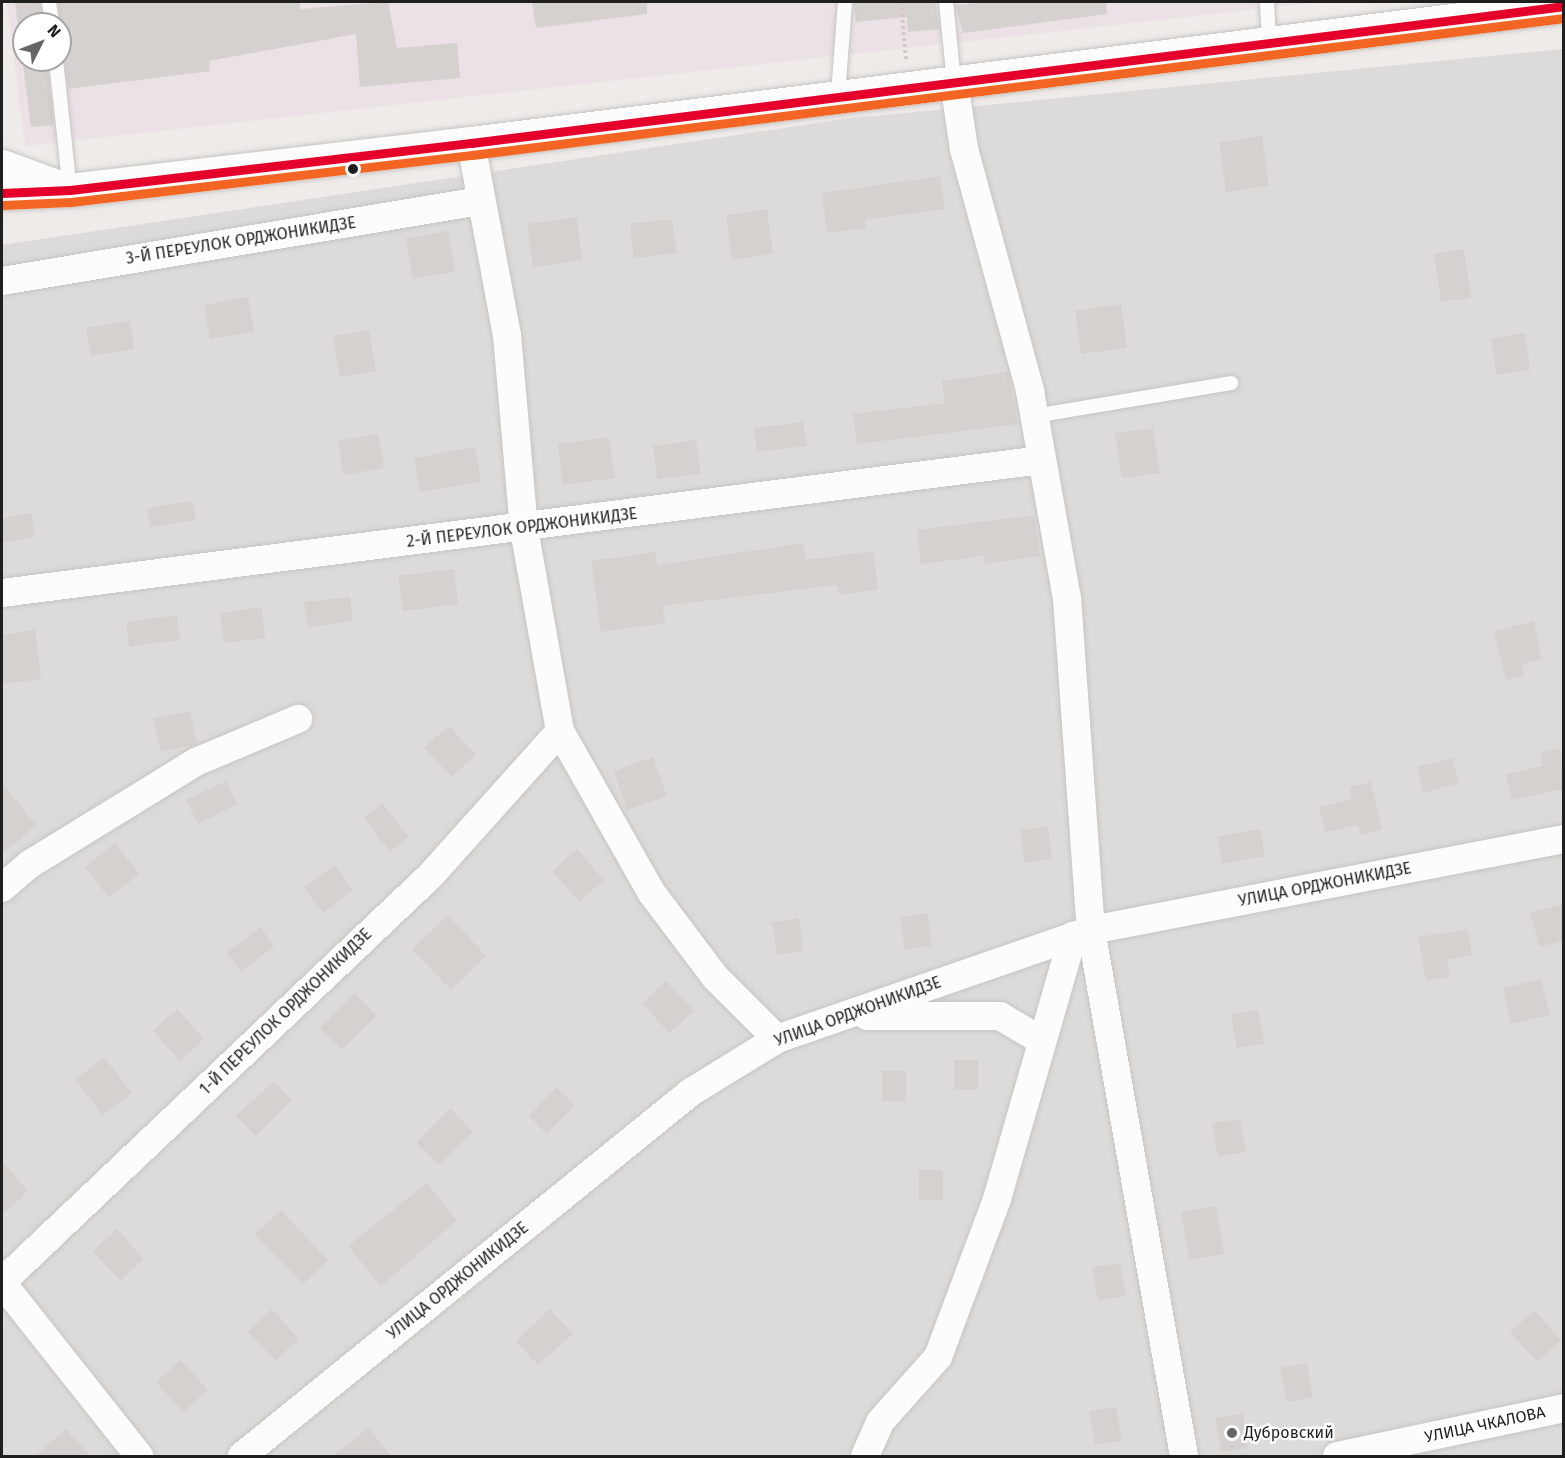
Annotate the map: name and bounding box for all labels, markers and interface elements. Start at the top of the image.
north arrow [12,12,72,72]
text: N [44,21,65,41]
unlabelled marker [347,163,359,175]
street label: 3-Й ПЕРЕУЛОК ОРДЖОНИКИДЗЕ [125,213,357,269]
street label: 2-Й ПЕРЕУЛОК ОРДЖОНИКИДЗЕ [405,504,639,552]
street label: УЛИЦА ОРДЖОНИКИДЗЕ [1237,859,1413,911]
street label: 1-Й ПЕРЕУЛОК ОРДЖОНИКИДЗЕ [196,925,376,1099]
street label: УЛИЦА ОРДЖОНИКИДЗЕ [772,973,944,1051]
street label: УЛИЦА ОРДЖОНИКИДЗЕ [384,1218,532,1344]
street label: УЛИЦА ЧКАЛОВА [1423,1403,1547,1447]
place label: Дубровский [1244,1423,1334,1443]
marker: Дубровский [1225,1426,1239,1440]

